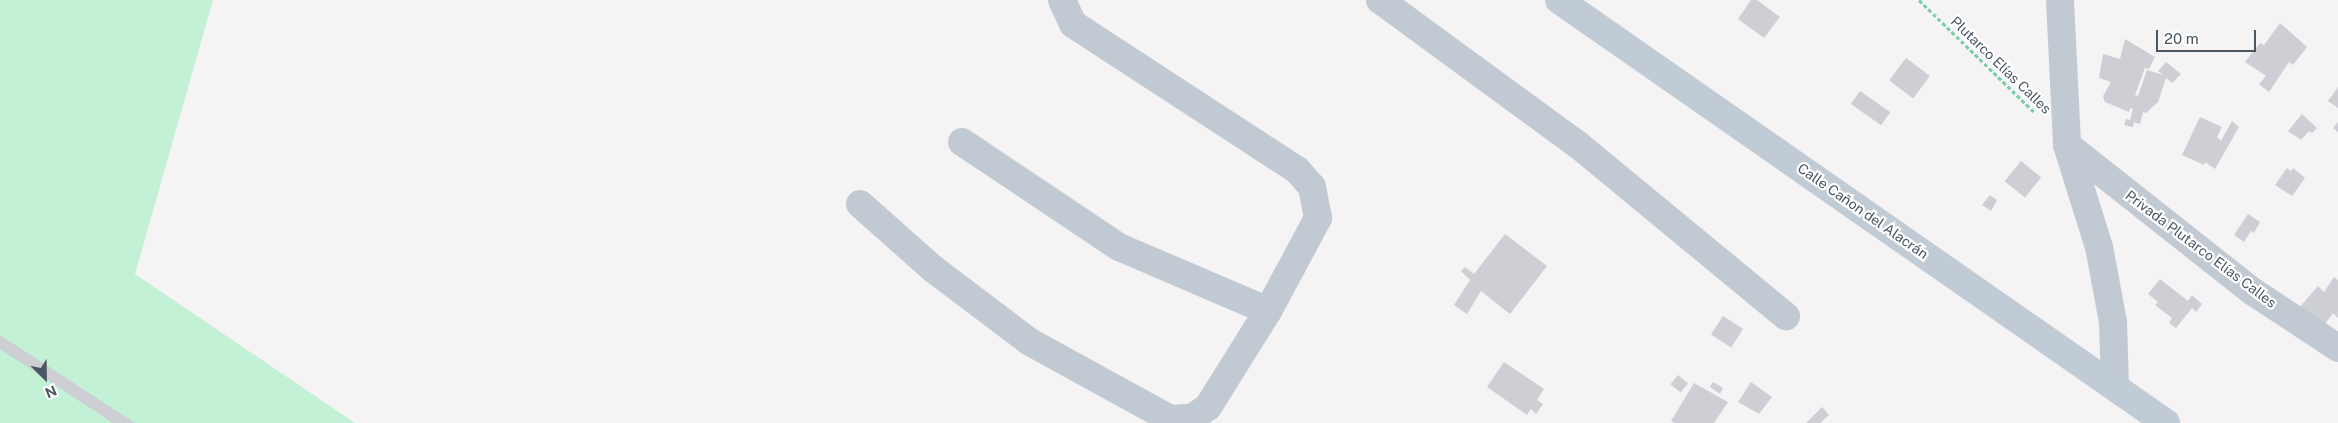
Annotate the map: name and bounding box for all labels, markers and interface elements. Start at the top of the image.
street label: Plutarco Elías Calles [1947,13,2055,117]
scale bar [2158,20,2258,52]
text: 20 m [2164,30,2199,47]
street label: Calle Cañon del Alacrán [1794,159,1932,263]
street label: Privada Plutarco Elías Calles [2122,187,2280,311]
north arrow [20,353,70,403]
text: N [43,382,59,401]

